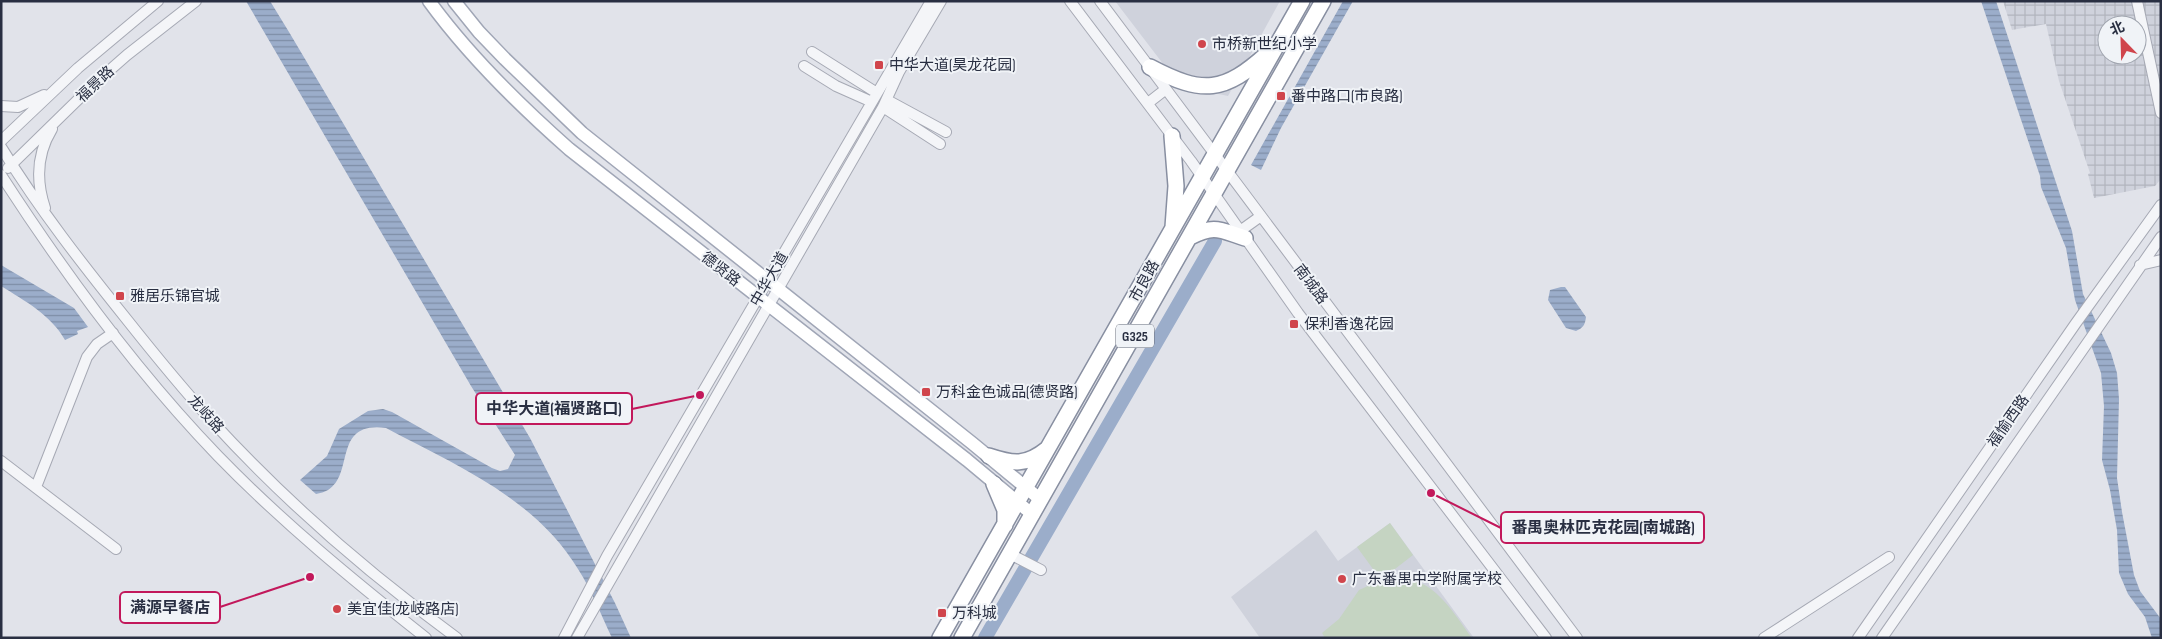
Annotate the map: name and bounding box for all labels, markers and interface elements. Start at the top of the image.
north arrow [2097,15,2147,65]
text: 北 [2107,18,2127,39]
place label: 市桥新世纪小学 [1212,35,1317,54]
marker: 市桥新世纪小学 [1196,38,1208,50]
place label: 中华大道(昊龙花园) [889,56,1016,75]
marker: 中华大道(昊龙花园) [873,59,885,71]
street label: 福景路 [72,62,118,107]
place label: 番中路口(市良路) [1291,87,1403,106]
marker: 番中路口(市良路) [1275,90,1287,102]
street label: 德贤路 [697,248,744,291]
street label: 中华大道 [746,249,793,310]
street label: 市良路 [1125,257,1164,306]
street label: 南城路 [1289,261,1332,308]
place label: 雅居乐锦官城 [130,287,220,306]
marker: 雅居乐锦官城 [114,290,126,302]
place label: 保利香逸花园 [1304,315,1394,334]
marker: 保利香逸花园 [1288,318,1300,330]
road number: G325 [1116,324,1154,348]
place label: 万科金色诚品(德贤路) [936,383,1078,402]
marker: 万科金色诚品(德贤路) [920,386,932,398]
street label: 龙岐路 [184,391,228,437]
street label: 福愉西路 [1983,391,2033,451]
callout: 中华大道(福贤路口) [476,393,632,424]
text: 中华大道(福贤路口) [486,399,622,419]
callout: 番禺奥林匹克花园(南城路) [1501,512,1704,543]
text: 番禺奥林匹克花园(南城路) [1511,518,1695,538]
place label: 广东番禺中学附属学校 [1352,570,1502,589]
marker: 广东番禺中学附属学校 [1336,573,1348,585]
callout: 满源早餐店 [120,592,220,623]
text: 满源早餐店 [130,599,210,618]
place label: 美宜佳(龙岐路店) [347,600,459,619]
marker: 美宜佳(龙岐路店) [331,603,343,615]
place label: 万科城 [952,604,997,623]
marker: 万科城 [936,607,948,619]

